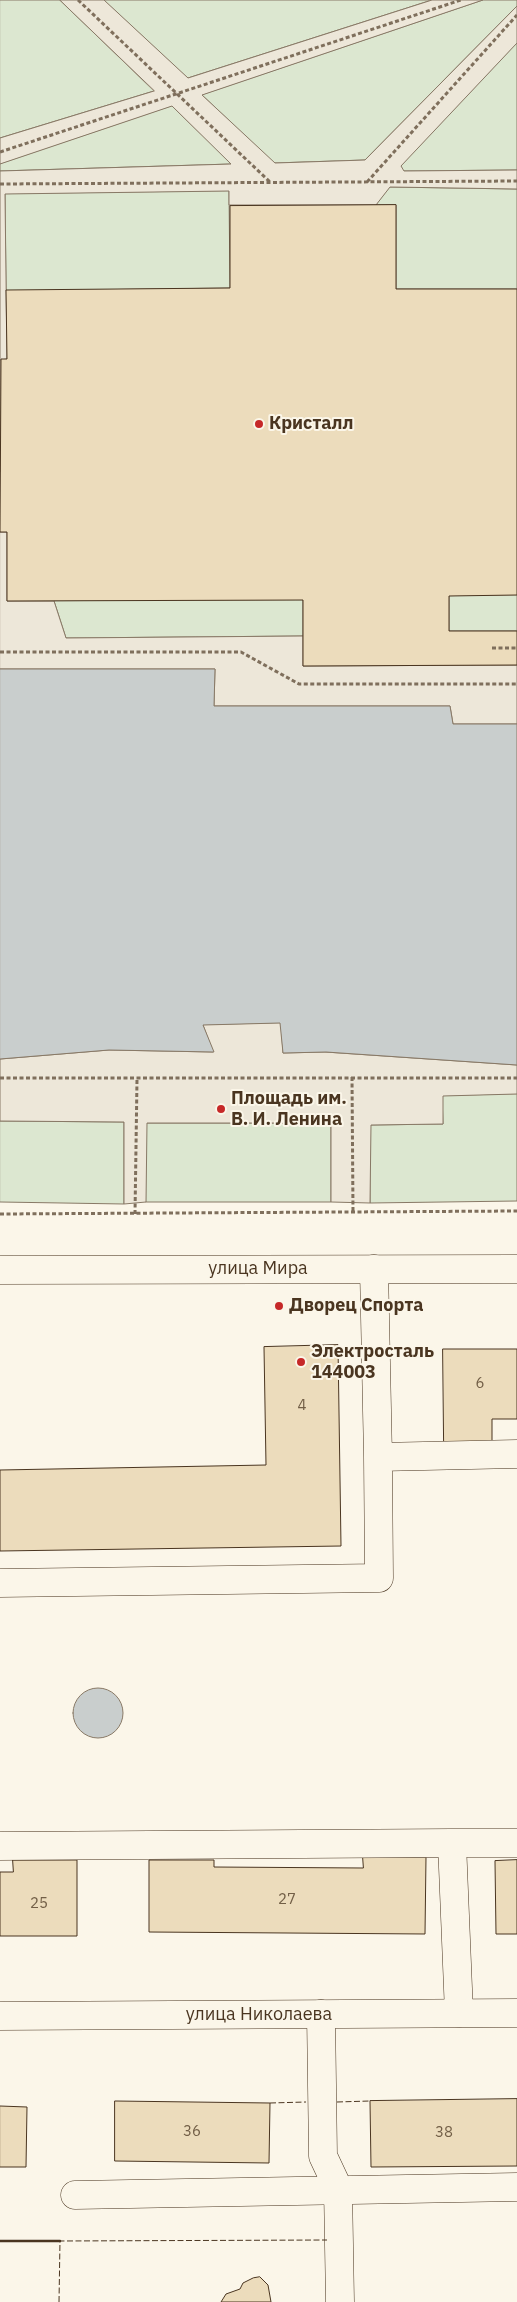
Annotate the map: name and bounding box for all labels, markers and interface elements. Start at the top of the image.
place label: Кристалл [269,413,354,435]
marker: Кристалл [253,418,265,430]
place label: Площадь им. В. И. Ленина [231,1088,347,1130]
marker: Площадь им. В. И. Ленина [215,1103,227,1115]
street label: улица Мира [208,1258,308,1280]
place label: Дворец Спорта [289,1295,423,1317]
marker: Дворец Спорта [273,1300,285,1312]
place label: Электросталь 144003 [311,1341,434,1384]
marker: Электросталь 144003 [295,1356,307,1368]
house number: 6 [476,1375,484,1393]
house number: 4 [298,1397,306,1415]
house number: 27 [278,1891,296,1909]
house number: 25 [30,1895,48,1913]
street label: улица Николаева [186,2004,332,2026]
house number: 36 [183,2123,201,2141]
house number: 38 [435,2124,453,2142]

